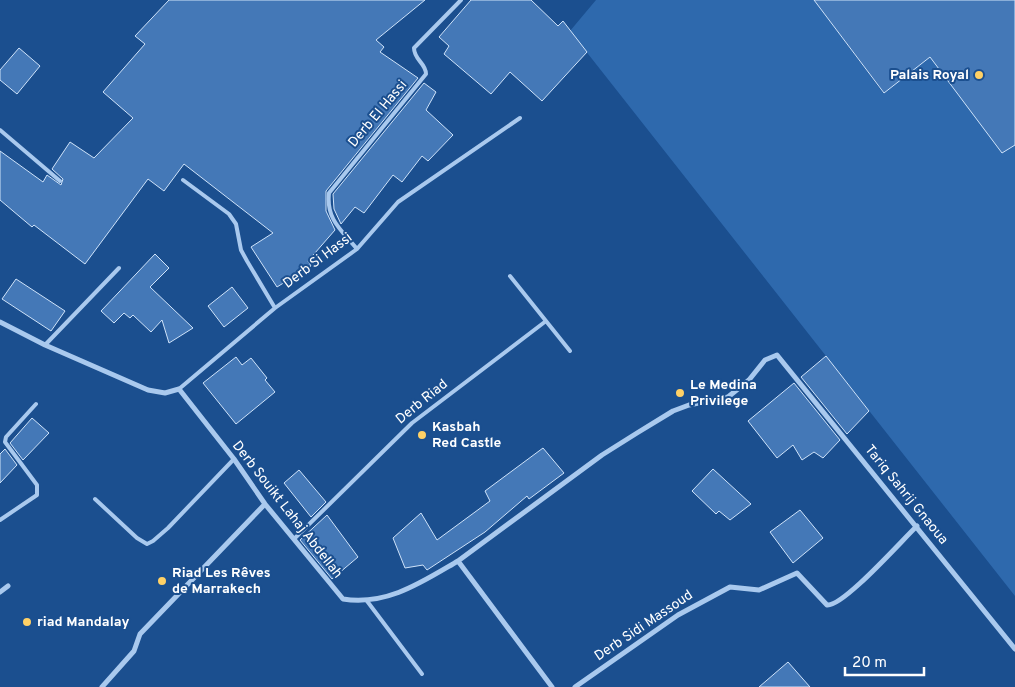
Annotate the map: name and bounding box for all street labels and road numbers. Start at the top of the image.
street label: Derb El Hassi [345,77,411,151]
street label: Derb Si Hassi [280,229,356,293]
street label: Derb Riad [393,376,451,428]
street label: Derb Souikt Lahaj Abdellah [228,438,346,582]
street label: Tariq Sahrij Gnaoua [861,442,951,548]
street label: Derb Sidi Massoud [592,587,696,665]

